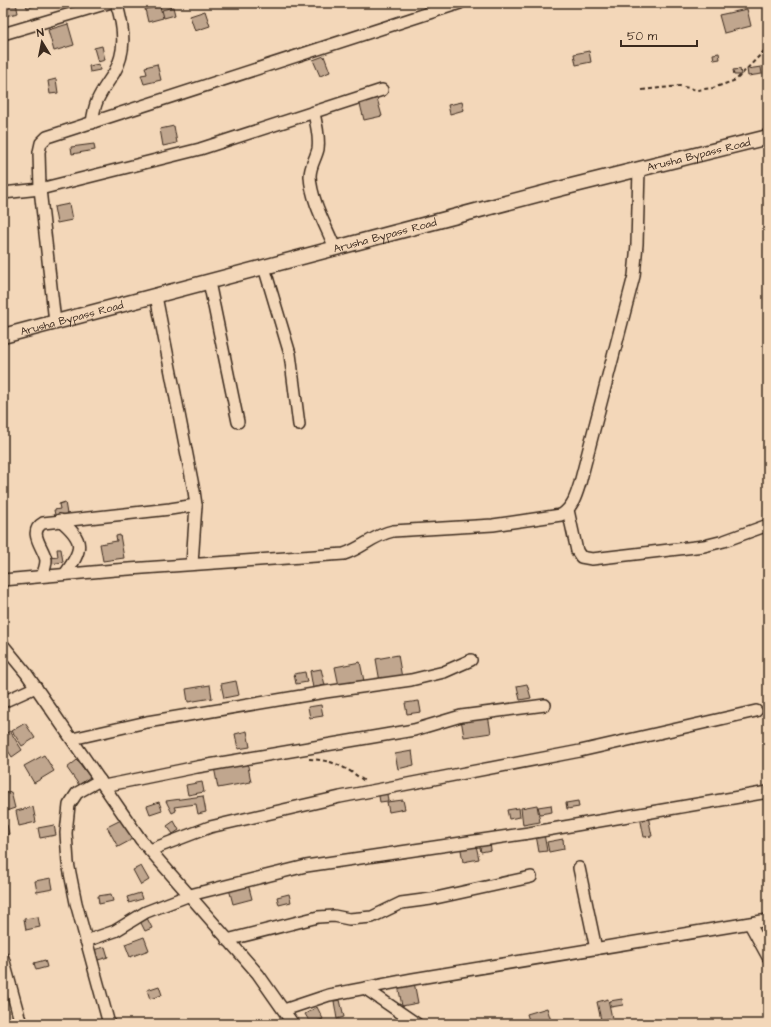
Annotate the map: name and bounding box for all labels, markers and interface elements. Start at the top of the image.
north arrow [22,22,62,62]
scale bar [621,22,697,48]
text: N [36,25,45,41]
text: 50 m [627,28,658,45]
street label: Arusha Bypass Road [645,134,752,174]
street label: Arusha Bypass Road [332,214,438,256]
street label: Arusha Bypass Road [18,297,125,339]

